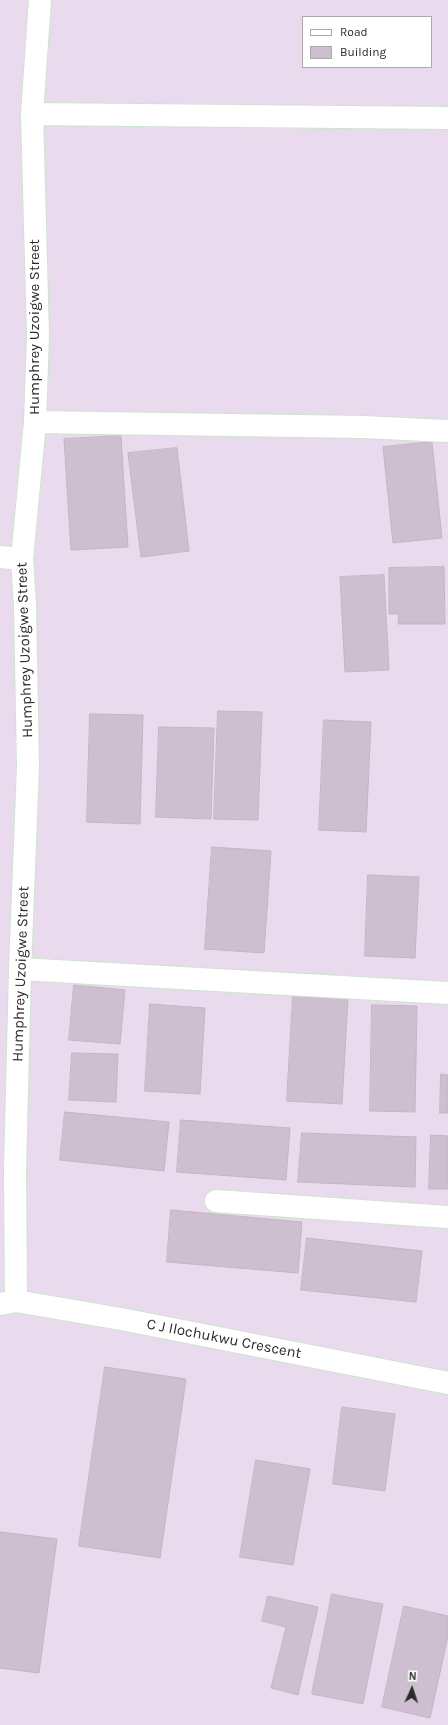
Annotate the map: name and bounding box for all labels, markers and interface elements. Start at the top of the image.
legend [302,16,432,68]
text: Road [340,25,368,39]
text: Building [340,45,386,59]
street label: Humphrey Uzoigwe Street [26,239,44,415]
street label: Humphrey Uzoigwe Street [13,562,37,738]
street label: Humphrey Uzoigwe Street [9,886,33,1062]
street label: C J Ilochukwu Crescent [145,1315,303,1363]
north arrow [392,1669,432,1709]
text: N [408,1670,417,1683]

